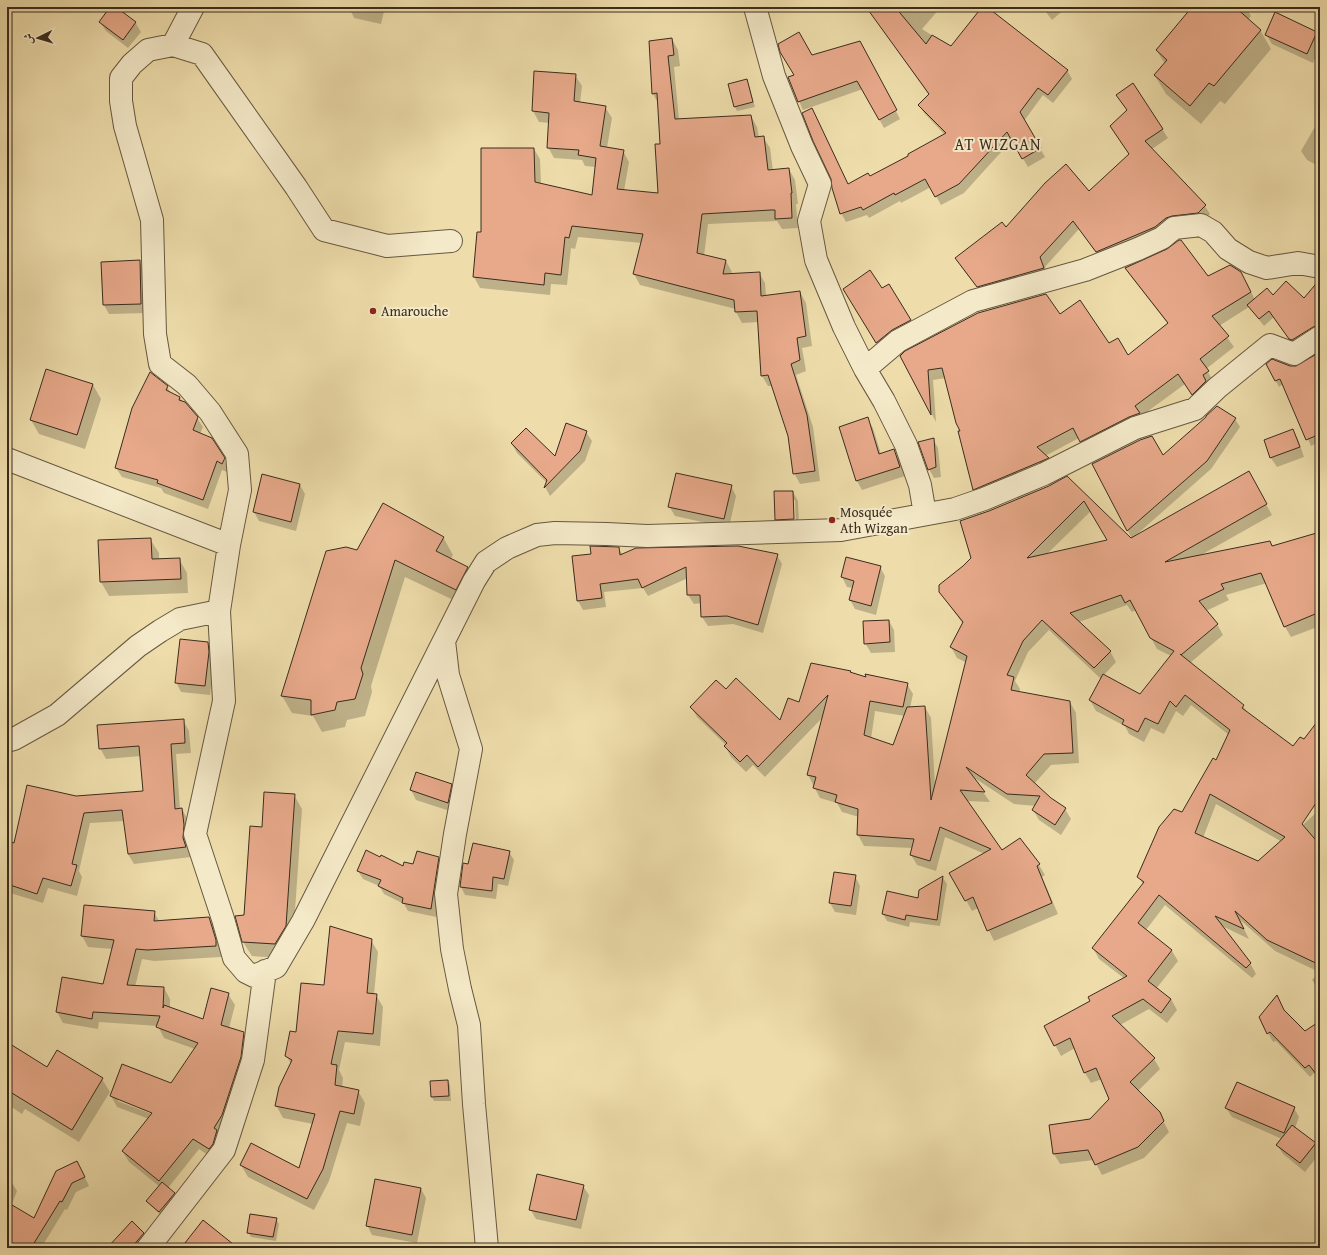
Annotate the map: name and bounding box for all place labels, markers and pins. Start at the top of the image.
place label: Amarouche [381,301,449,321]
marker: Amarouche [368,306,378,316]
place label: Mosquée Ath Wizgan [840,502,908,538]
marker: Mosquée Ath Wizgan [827,515,837,525]

